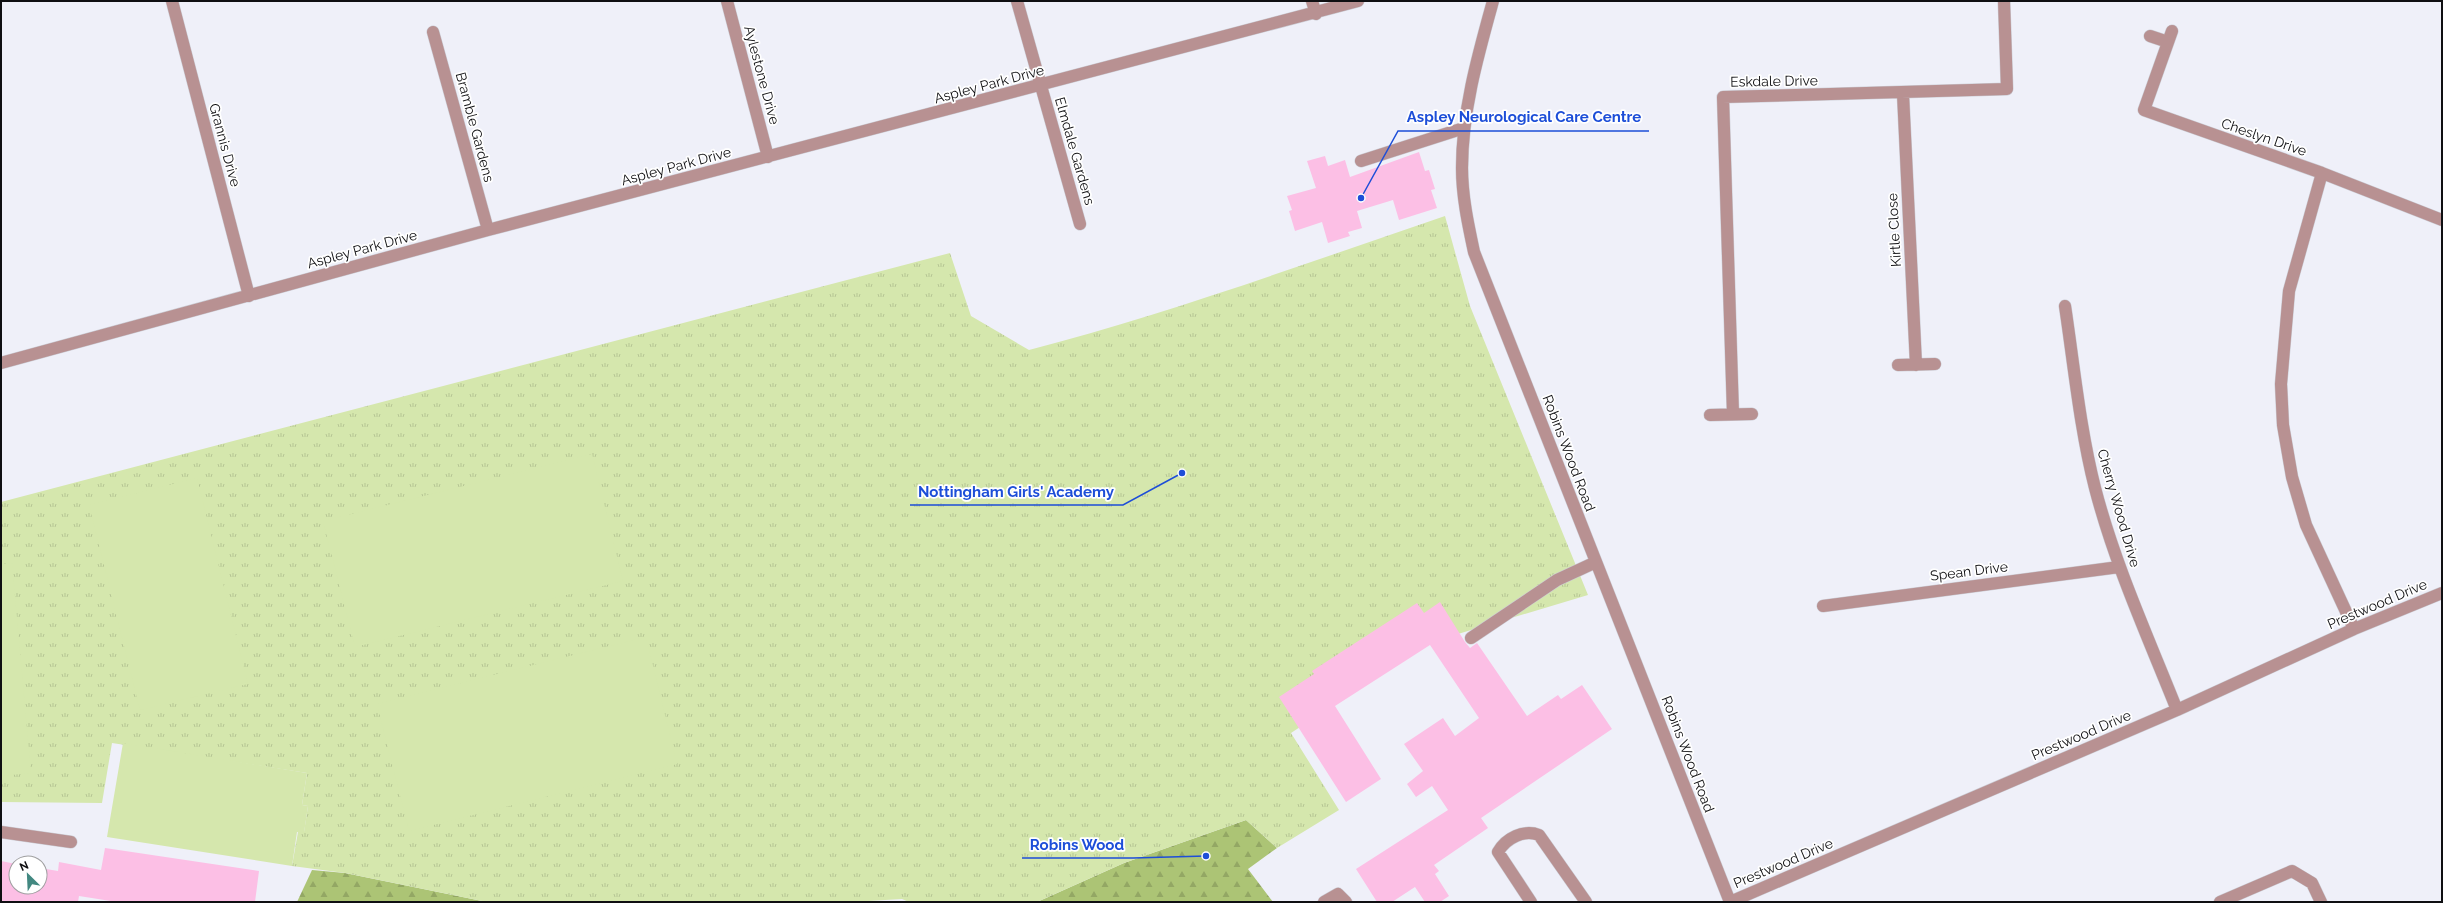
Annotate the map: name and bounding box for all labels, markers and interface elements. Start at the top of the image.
street label: Aylestone Drive [741,24,783,126]
street label: Aspley Park Drive [932,62,1046,106]
street label: Bramble Gardens [453,70,497,184]
street label: Eskdale Drive [1730,72,1818,90]
street label: Elmdale Gardens [1052,95,1098,207]
street label: Grannis Drive [206,102,244,188]
callout: Aspley Neurological Care Centre [1398,104,1649,131]
text: Aspley Neurological Care Centre [1407,108,1641,126]
street label: Cheslyn Drive [2219,115,2309,159]
street label: Aspley Park Drive [619,144,733,188]
street label: Kirtle Close [1884,193,1904,267]
street label: Aspley Park Drive [305,227,419,271]
street label: Robins Wood Road [1539,393,1599,513]
street label: Cherry Wood Drive [2094,447,2144,569]
callout: Nottingham Girls' Academy [910,478,1123,505]
text: Nottingham Girls' Academy [918,483,1115,501]
street label: Spean Drive [1929,558,2009,584]
street label: Prestwood Drive [2325,576,2429,632]
street label: Robins Wood Road [1658,694,1718,814]
street label: Prestwood Drive [2029,707,2133,763]
callout: Robins Wood [1022,831,1133,858]
street label: Prestwood Drive [1731,835,1835,891]
text: Robins Wood [1030,836,1124,854]
north arrow [8,855,48,895]
text: N [18,859,31,874]

